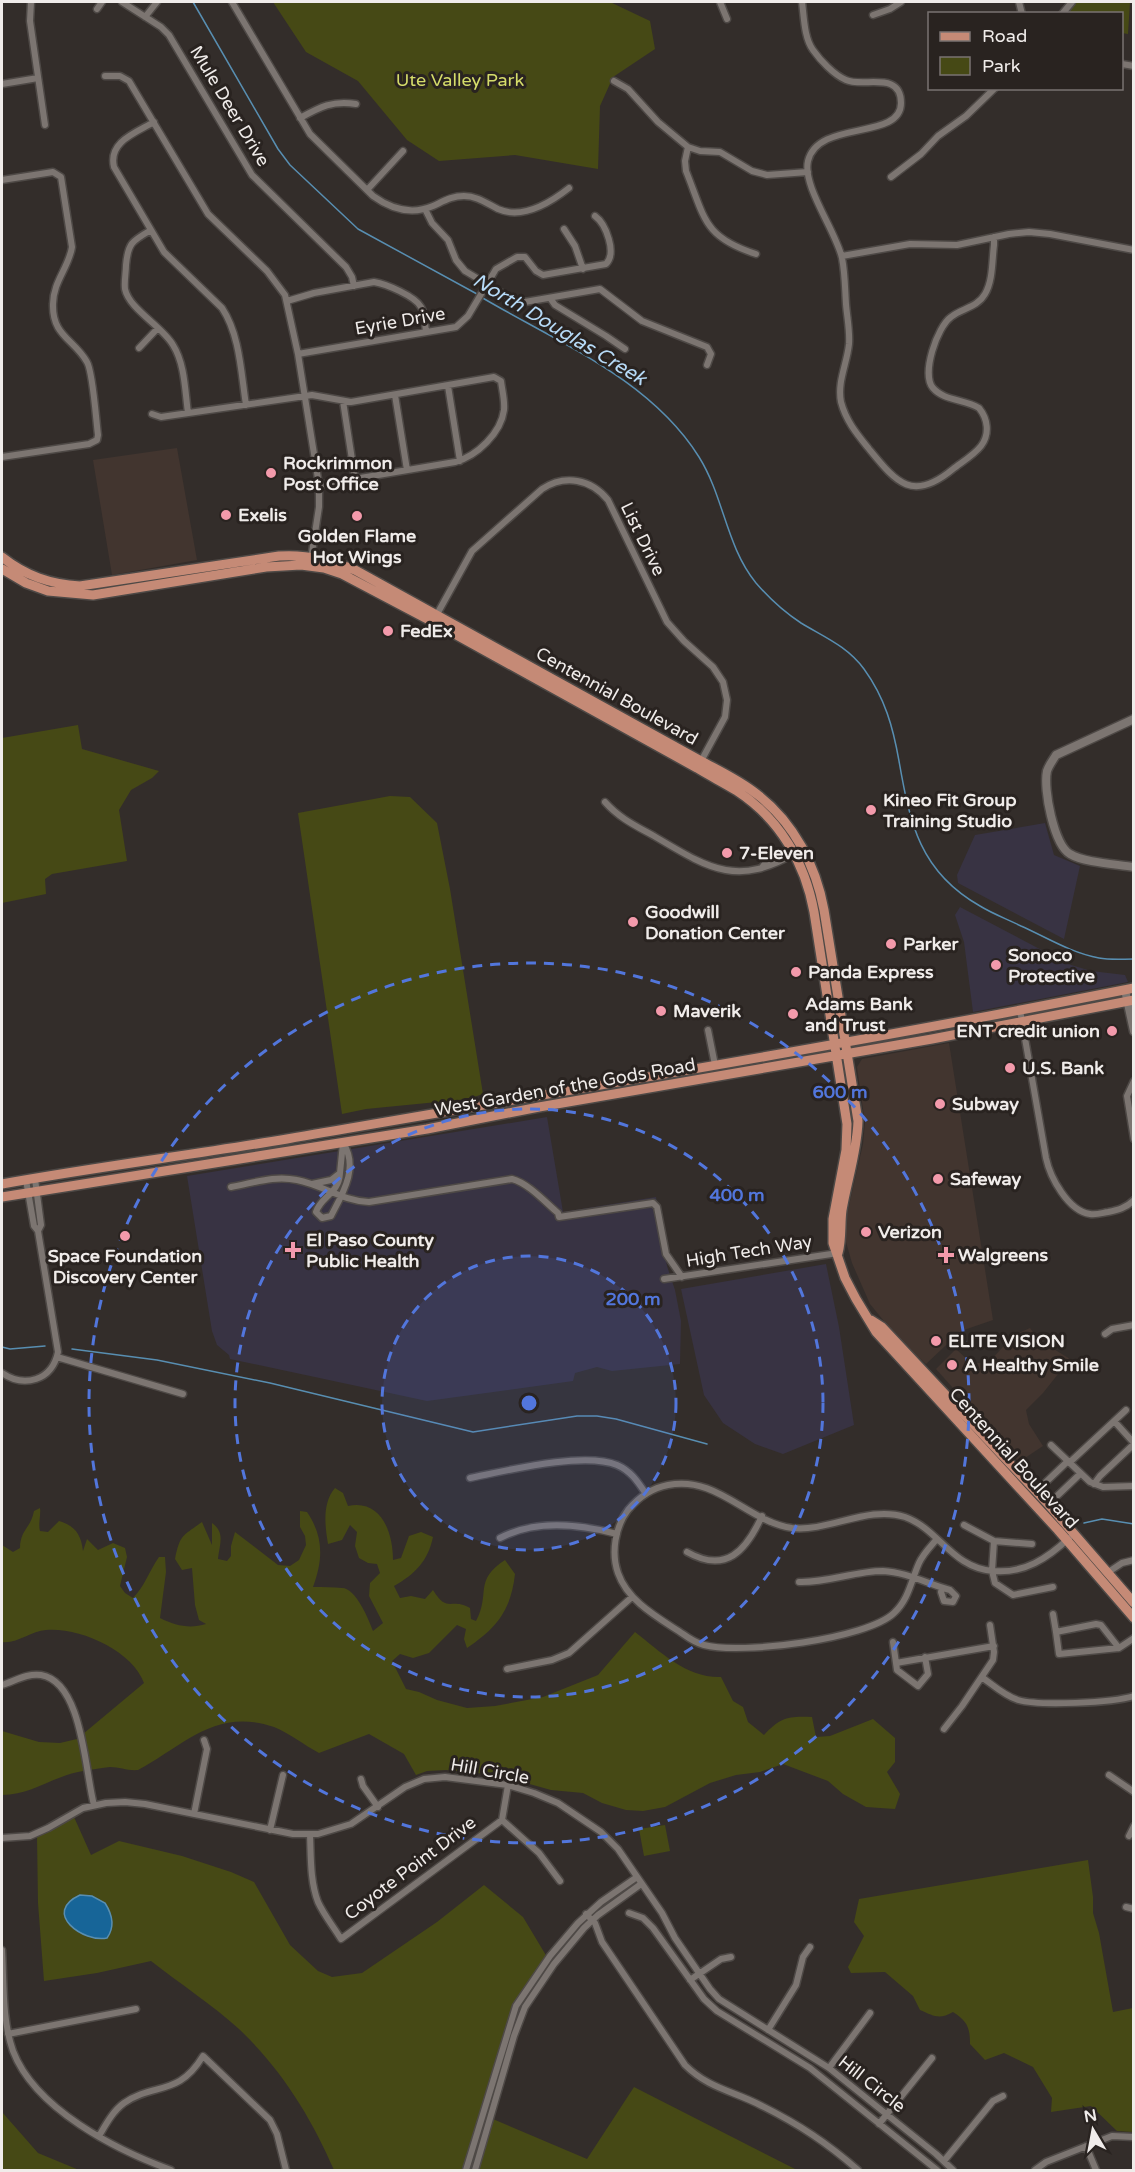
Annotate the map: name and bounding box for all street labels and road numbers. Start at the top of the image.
street label: Mule Deer Drive [185,42,275,170]
street label: Eyrie Drive [353,302,447,340]
street label: List Drive [616,499,670,579]
street label: Centennial Boulevard [532,642,702,750]
street label: West Garden of the Gods Road [433,1053,697,1121]
street label: High Tech Way [684,1230,814,1272]
street label: Centennial Boulevard [945,1383,1083,1533]
street label: Hill Circle [449,1753,531,1789]
street label: Coyote Point Drive [340,1811,480,1925]
street label: Hill Circle [834,2051,910,2117]

